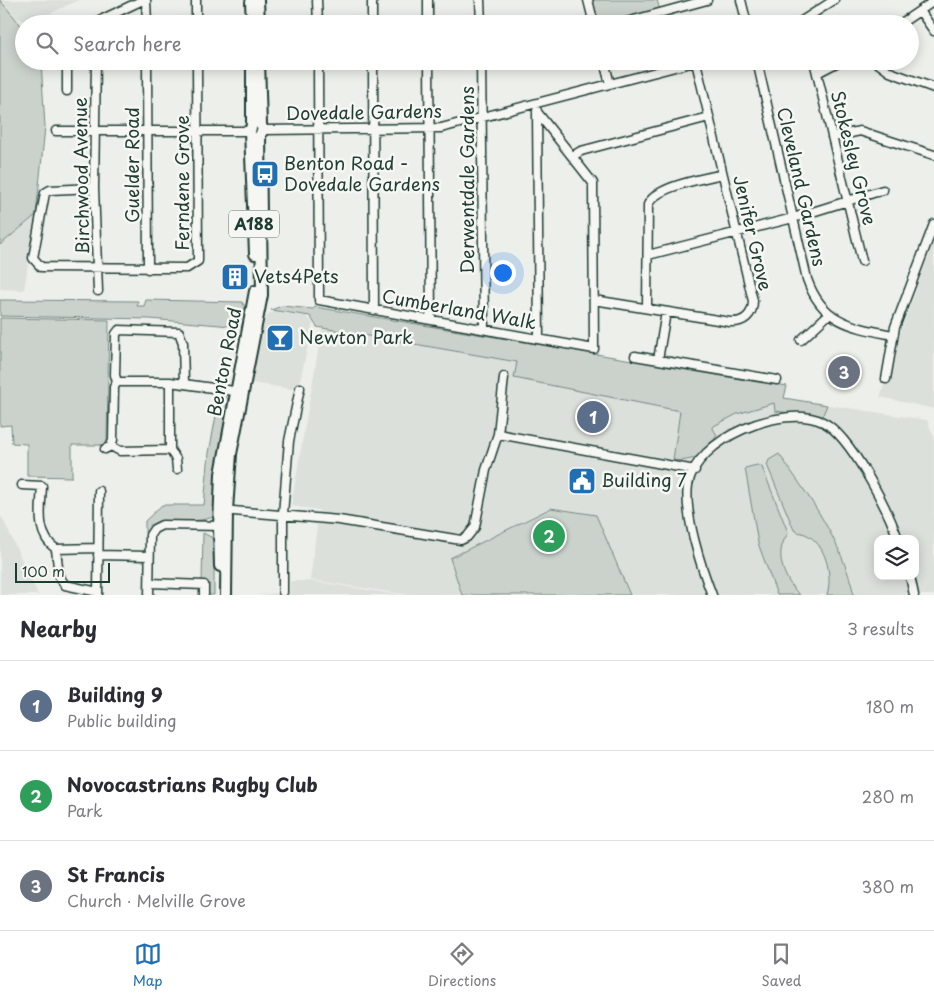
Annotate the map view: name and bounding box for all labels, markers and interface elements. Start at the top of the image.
search box [15,15,919,70]
icon: search [33,29,61,57]
text: Search here [73,29,182,57]
street label: Derwentdale Gardens [453,86,480,274]
street label: Stokesley Grove [825,88,884,228]
street label: Birchwood Avenue [66,97,95,255]
street label: Dovedale Gardens [286,97,442,126]
street label: Cleveland Gardens [771,104,834,269]
street label: Guelder Road [118,107,145,223]
street label: Ferndene Grove [168,115,195,251]
place label: Benton Road - Dovedale Gardens [284,149,440,197]
bus stop icon: Benton Road - Dovedale Gardens [250,159,280,189]
street label: Jenifer Grove [727,172,780,293]
road number: A188 [229,210,279,238]
your location [490,260,516,286]
building icon: Vets4Pets [220,262,250,292]
place label: Vets4Pets [254,262,338,289]
street label: Cumberland Walk [380,282,539,335]
street label: Benton Road [200,305,247,418]
bar icon: Newton Park [265,323,295,353]
place label: Newton Park [299,323,413,350]
pin: 3 [828,353,860,391]
pin: 1 [577,398,609,436]
public building icon: Building 7 [567,466,597,496]
place label: Building 7 [601,466,687,493]
pin: 2 [533,517,565,555]
map controls [874,535,919,580]
button: layers [874,535,919,580]
scale bar [15,560,110,583]
text: 100 m [22,561,65,582]
text: Nearby [20,612,97,644]
text: 3 results [847,616,914,640]
text: Building 9 [67,680,163,708]
text: 1 [32,694,40,718]
text: 180 m [866,694,914,718]
text: Public building [67,708,177,732]
text: Novocastrians Rugby Club [67,770,318,798]
text: 2 [30,784,42,808]
text: 280 m [862,784,914,808]
text: Park [67,798,103,822]
text: St Francis [67,860,165,888]
text: 3 [31,874,41,898]
text: 380 m [862,874,914,898]
text: Church · Melville Grove [67,888,246,912]
tab: Map [133,940,163,991]
tab: Directions [428,940,496,991]
tab: Saved [762,940,801,991]

